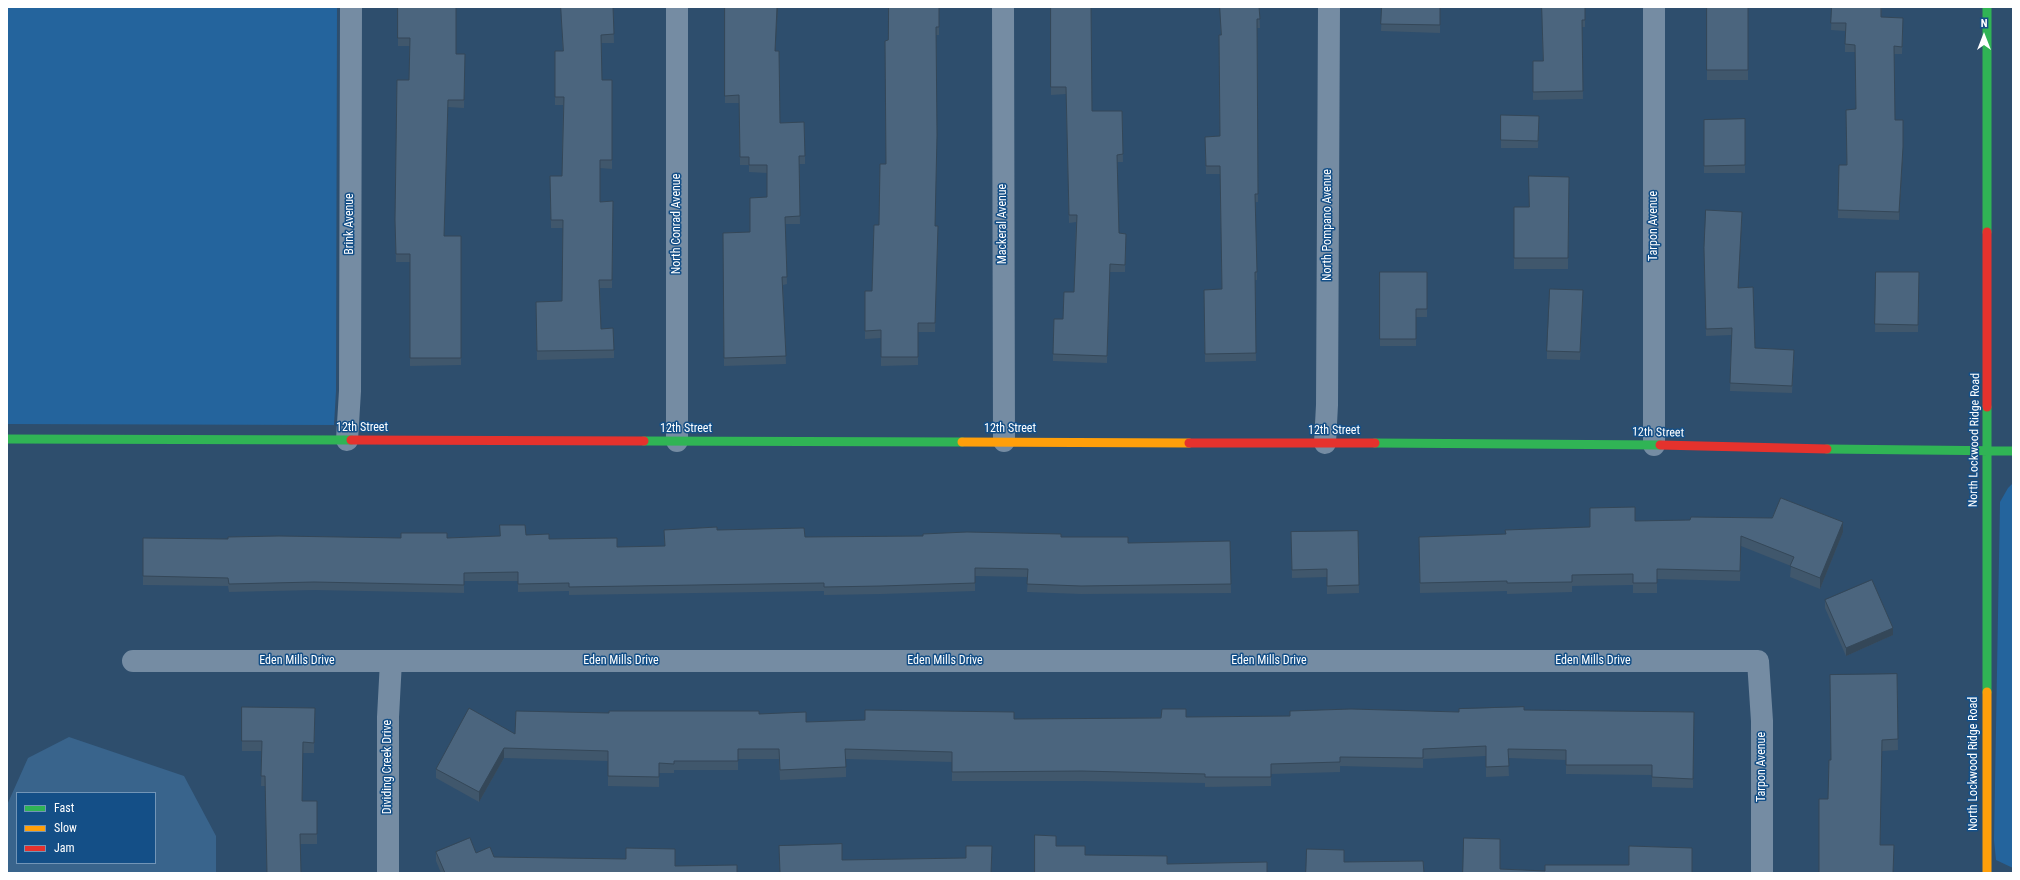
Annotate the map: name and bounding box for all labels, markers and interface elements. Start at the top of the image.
north arrow [1964,16,2004,56]
text: N [1981,17,1987,30]
street label: North Pompano Avenue [1321,169,1335,281]
street label: North Conrad Avenue [670,174,684,274]
street label: Mackeral Avenue [996,184,1010,264]
street label: Tarpon Avenue [1647,191,1661,261]
street label: Brink Avenue [343,193,357,255]
street label: North Lockwood Ridge Road [1967,373,1983,507]
street label: 12th Street [336,421,388,435]
street label: 12th Street [660,422,712,436]
street label: 12th Street [984,422,1036,436]
street label: 12th Street [1308,424,1360,438]
street label: 12th Street [1632,425,1684,441]
street label: Eden Mills Drive [259,654,335,668]
street label: Eden Mills Drive [583,654,659,668]
street label: Eden Mills Drive [907,654,983,668]
street label: Eden Mills Drive [1231,654,1307,668]
street label: Eden Mills Drive [1555,654,1631,668]
street label: North Lockwood Ridge Road [1967,697,1981,831]
street label: Dividing Creek Drive [381,720,395,814]
street label: Tarpon Avenue [1755,732,1769,802]
legend [16,792,156,864]
text: Fast [54,801,74,815]
text: Slow [54,821,77,835]
text: Jam [54,841,75,855]

